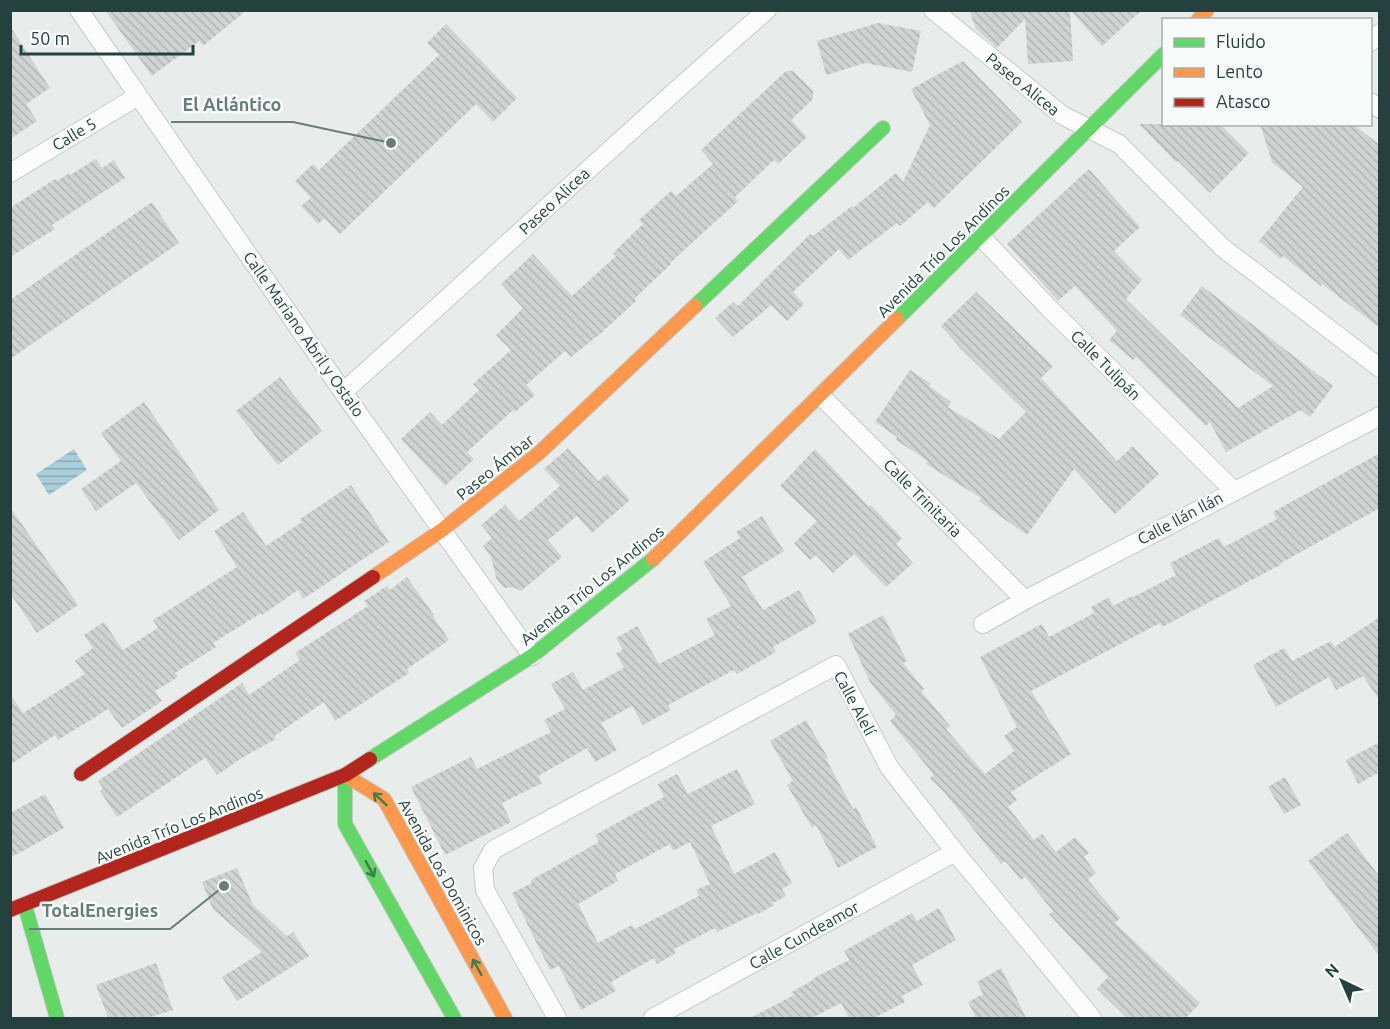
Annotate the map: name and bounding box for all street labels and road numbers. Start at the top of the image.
street label: Paseo Alicea [983,49,1063,119]
street label: Calle 5 [49,114,99,154]
street label: Paseo Alicea [515,164,593,238]
street label: Avenida Trío Los Andinos [873,181,1013,321]
street label: Calle Mariano Abril y Ostalo [240,248,368,420]
street label: Calle Tulipán [1067,326,1145,404]
street label: Paseo Ámbar [451,429,537,504]
street label: Calle Trinitaria [880,455,966,541]
street label: Calle Ilán Ilán [1134,488,1226,548]
street label: Avenida Trío Los Andinos [517,522,667,648]
street label: Calle Alelí [831,668,880,739]
street label: Avenida Trío Los Andinos [93,783,265,867]
street label: Avenida Los Dominicos [395,796,491,948]
street label: Calle Cundeamor [746,897,862,973]

